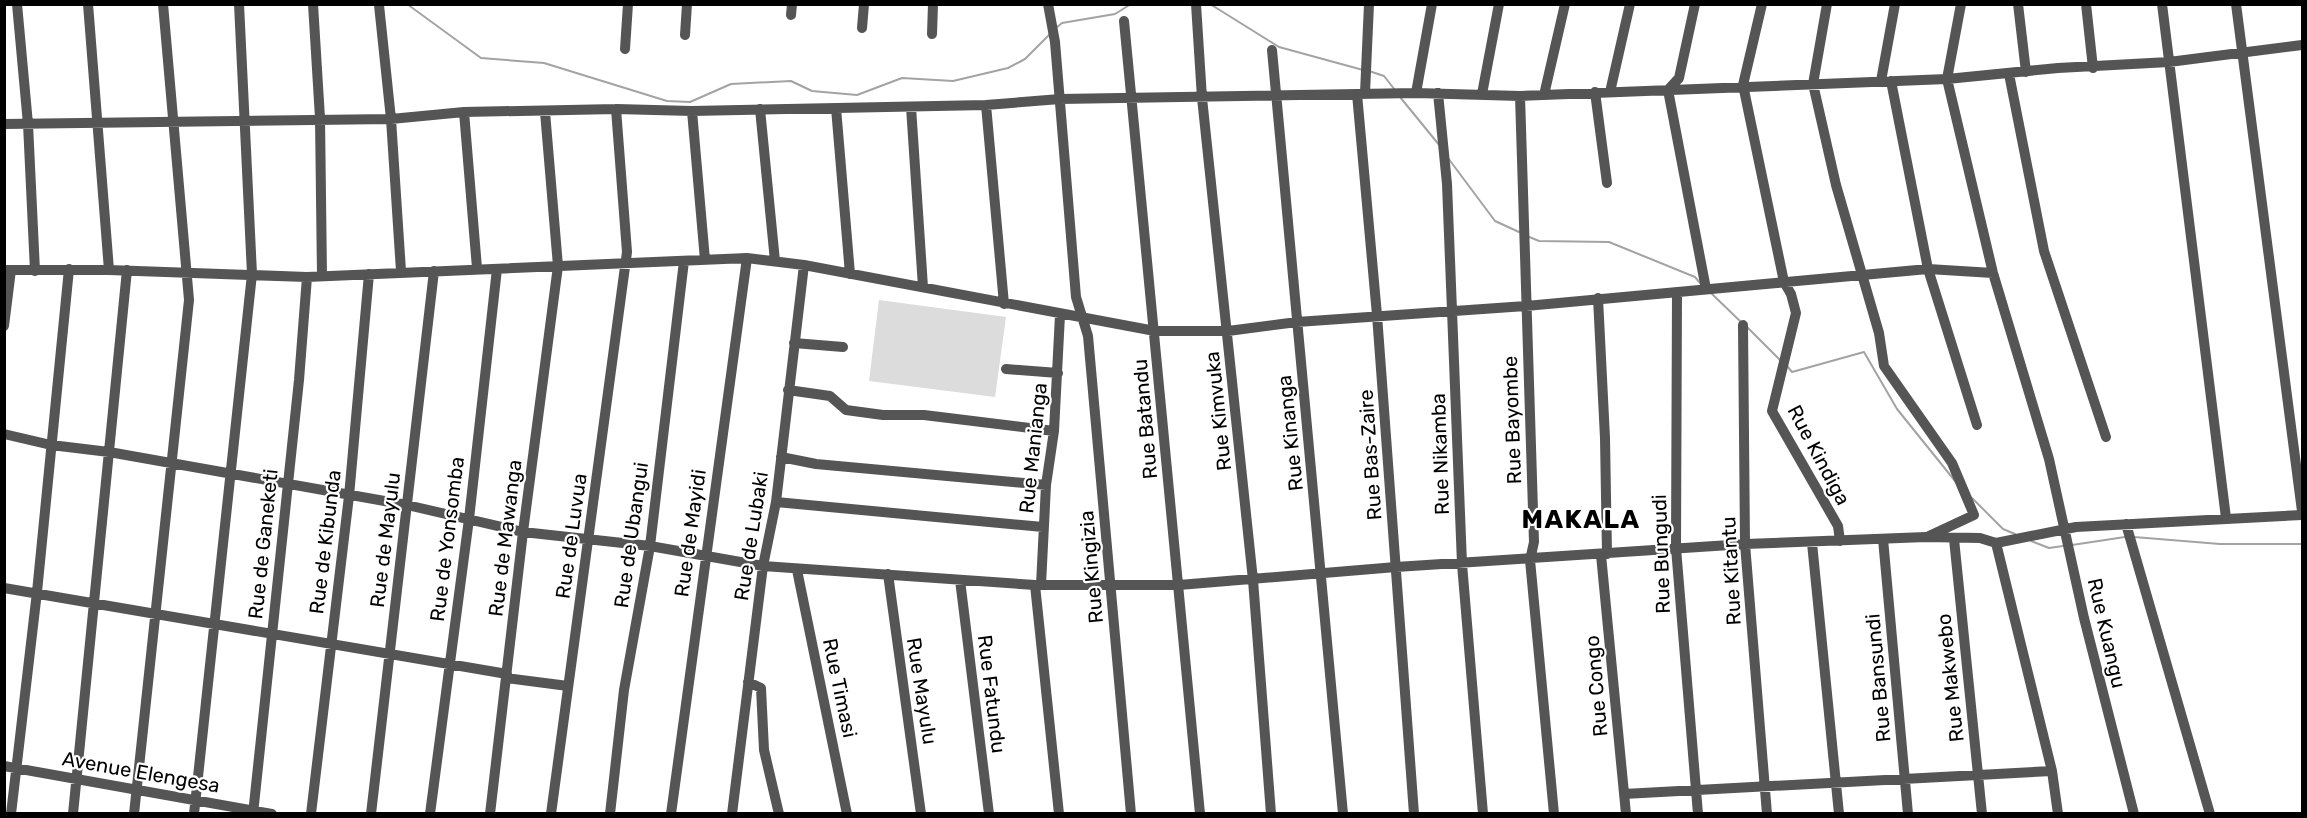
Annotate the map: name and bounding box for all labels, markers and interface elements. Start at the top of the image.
street label: Rue Kimvuka [1200,350,1236,472]
street label: Rue Bayombe [1498,355,1526,485]
street label: Rue Batandu [1128,358,1162,480]
street label: Rue Kinanga [1272,374,1308,492]
street label: Rue Manianga [1014,381,1052,515]
street label: Rue Bas-Zaire [1353,389,1387,521]
street label: Rue Nikamba [1426,393,1454,515]
street label: Rue Kindiga [1783,401,1855,509]
street label: Rue de Yonsomba [425,455,469,623]
street label: Rue de Mawanga [483,458,527,618]
street label: Rue de Ubangui [609,460,653,610]
street label: Rue de Ganeketi [243,468,283,620]
street label: Rue de Mayidi [669,468,711,598]
street label: Rue de Kibunda [304,469,346,615]
street label: Rue de Lubaki [729,470,773,602]
street label: Rue de Mayulu [365,471,405,609]
street label: Rue de Luvua [550,472,592,600]
street label: Rue Bungudi [1647,494,1675,614]
district label: MAKALA [1521,504,1641,535]
street label: Rue Kingizia [1074,510,1108,624]
street label: Rue Kitantu [1716,516,1746,626]
street label: Rue Kuangu [2083,576,2131,690]
street label: Rue Bansundi [1860,613,1896,743]
street label: Rue Makwebo [1931,613,1969,743]
street label: Rue Fatundu [973,633,1011,755]
street label: Rue Congo [1580,634,1612,738]
street label: Rue Timasi [818,636,862,740]
street label: Rue Mayulu [902,636,942,746]
street label: Avenue Elengesa [60,746,222,798]

